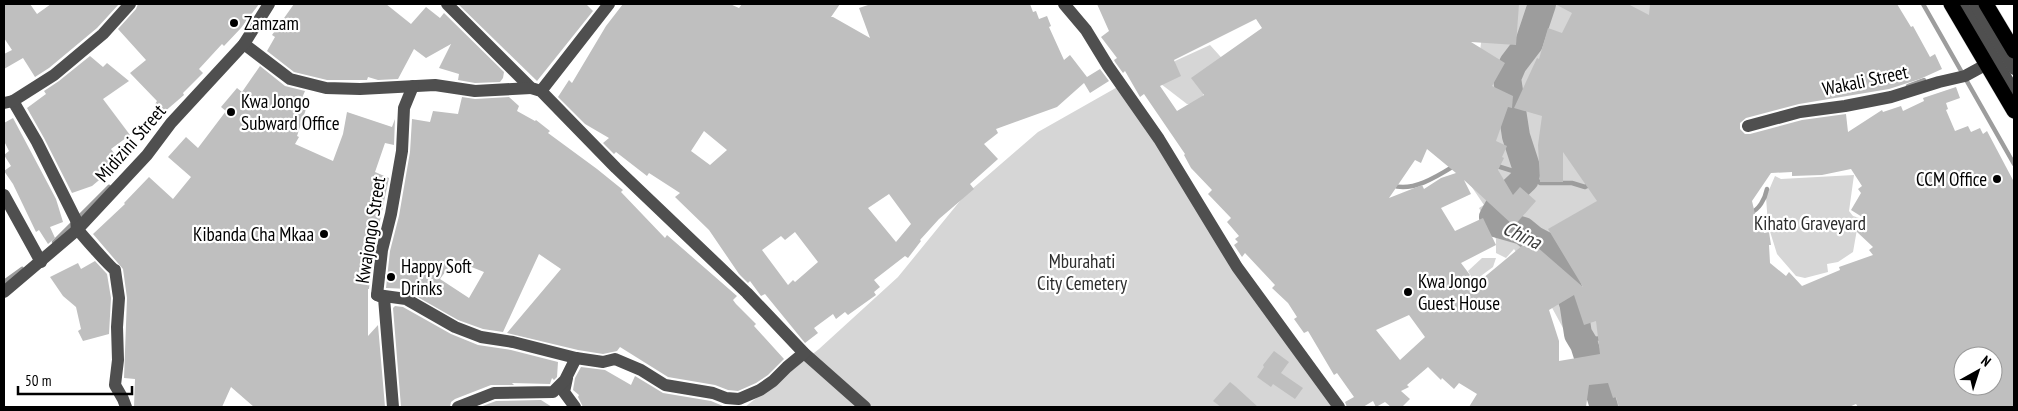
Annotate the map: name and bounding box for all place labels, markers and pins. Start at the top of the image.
place label: Zamzam [244,11,299,35]
marker: Zamzam [228,17,240,29]
place label: Kwa Jongo Subward Office [241,89,340,135]
marker: Kwa Jongo Subward Office [225,106,237,118]
place label: CCM Office [1916,167,1987,191]
marker: CCM Office [1991,173,2003,185]
place label: Kibanda Cha Mkaa [193,222,314,246]
marker: Kibanda Cha Mkaa [318,228,330,240]
place label: Happy Soft Drinks [401,254,473,300]
place label: Kwa Jongo Guest House [1418,269,1500,315]
marker: Happy Soft Drinks [385,271,397,283]
marker: Kwa Jongo Guest House [1402,286,1414,298]

